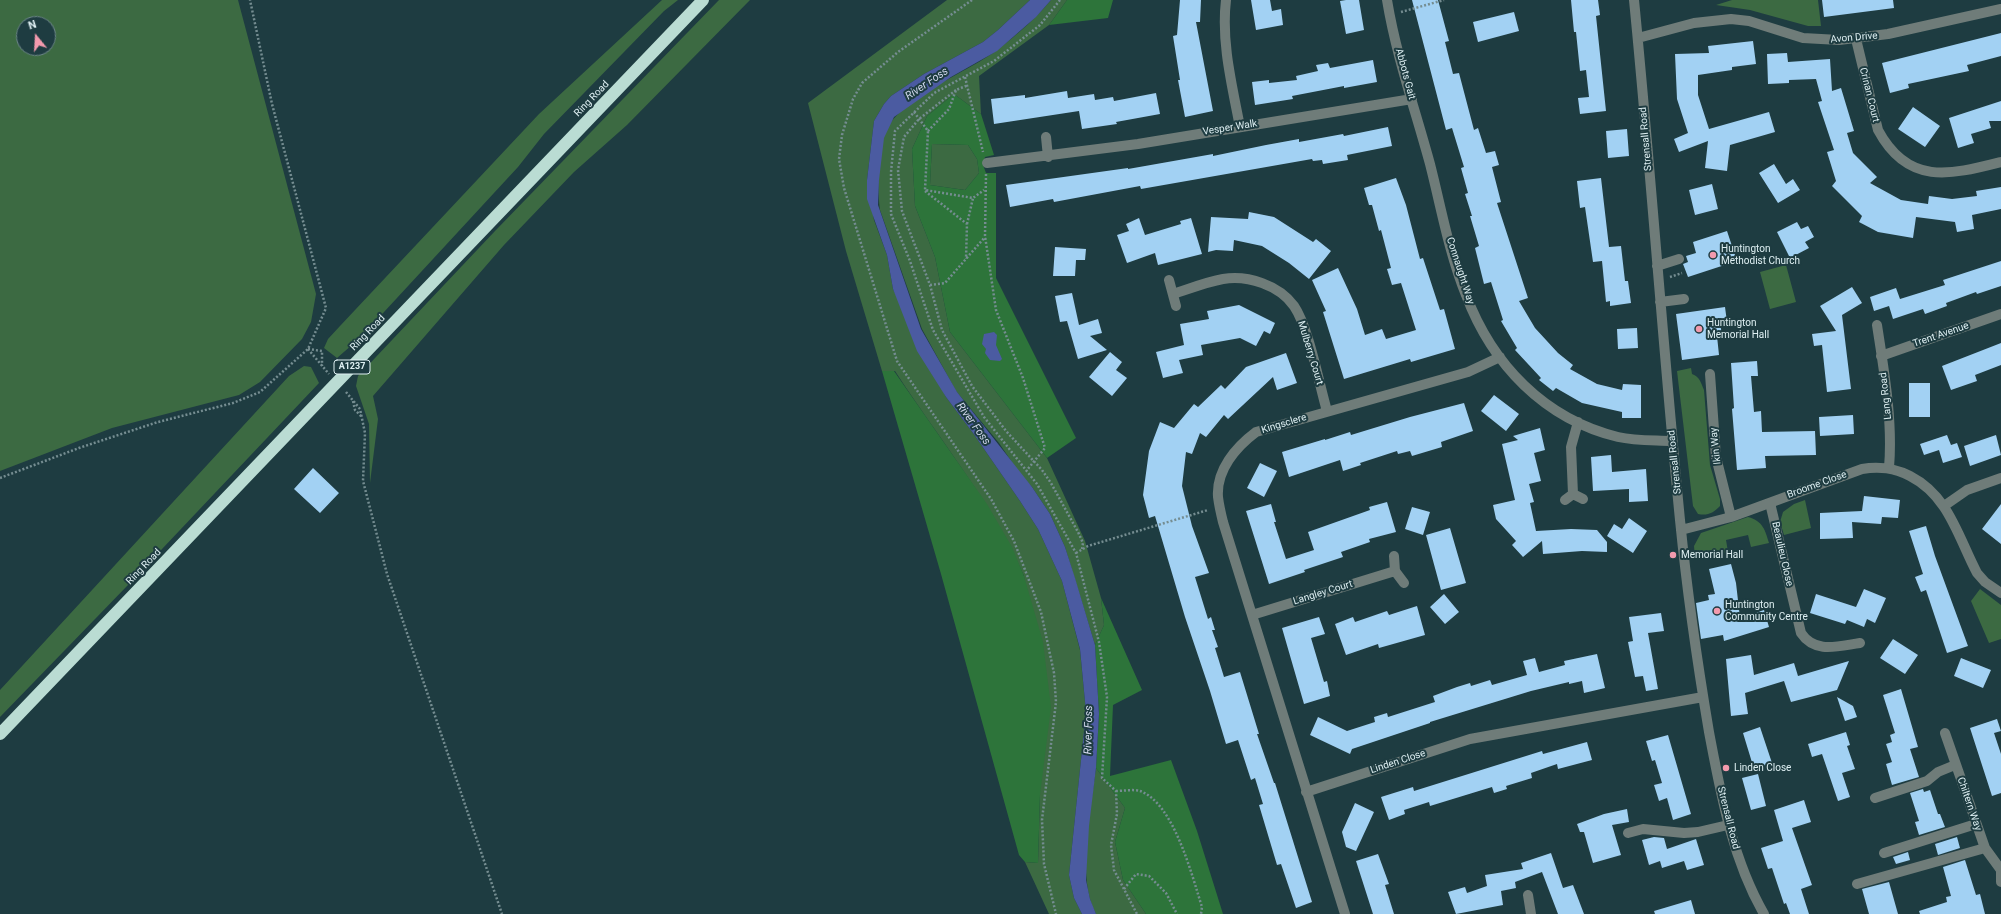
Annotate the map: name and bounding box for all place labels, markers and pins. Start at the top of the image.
place label: Huntington Methodist Church [1721,243,1800,266]
marker: Huntington Methodist Church [1708,250,1718,260]
place label: Huntington Memorial Hall [1707,317,1769,340]
marker: Huntington Memorial Hall [1694,324,1704,334]
place label: Memorial Hall [1681,549,1743,561]
marker: Memorial Hall [1668,550,1678,560]
place label: Huntington Community Centre [1725,599,1808,622]
marker: Huntington Community Centre [1712,606,1722,616]
place label: Linden Close [1734,762,1791,774]
marker: Linden Close [1721,763,1731,773]

